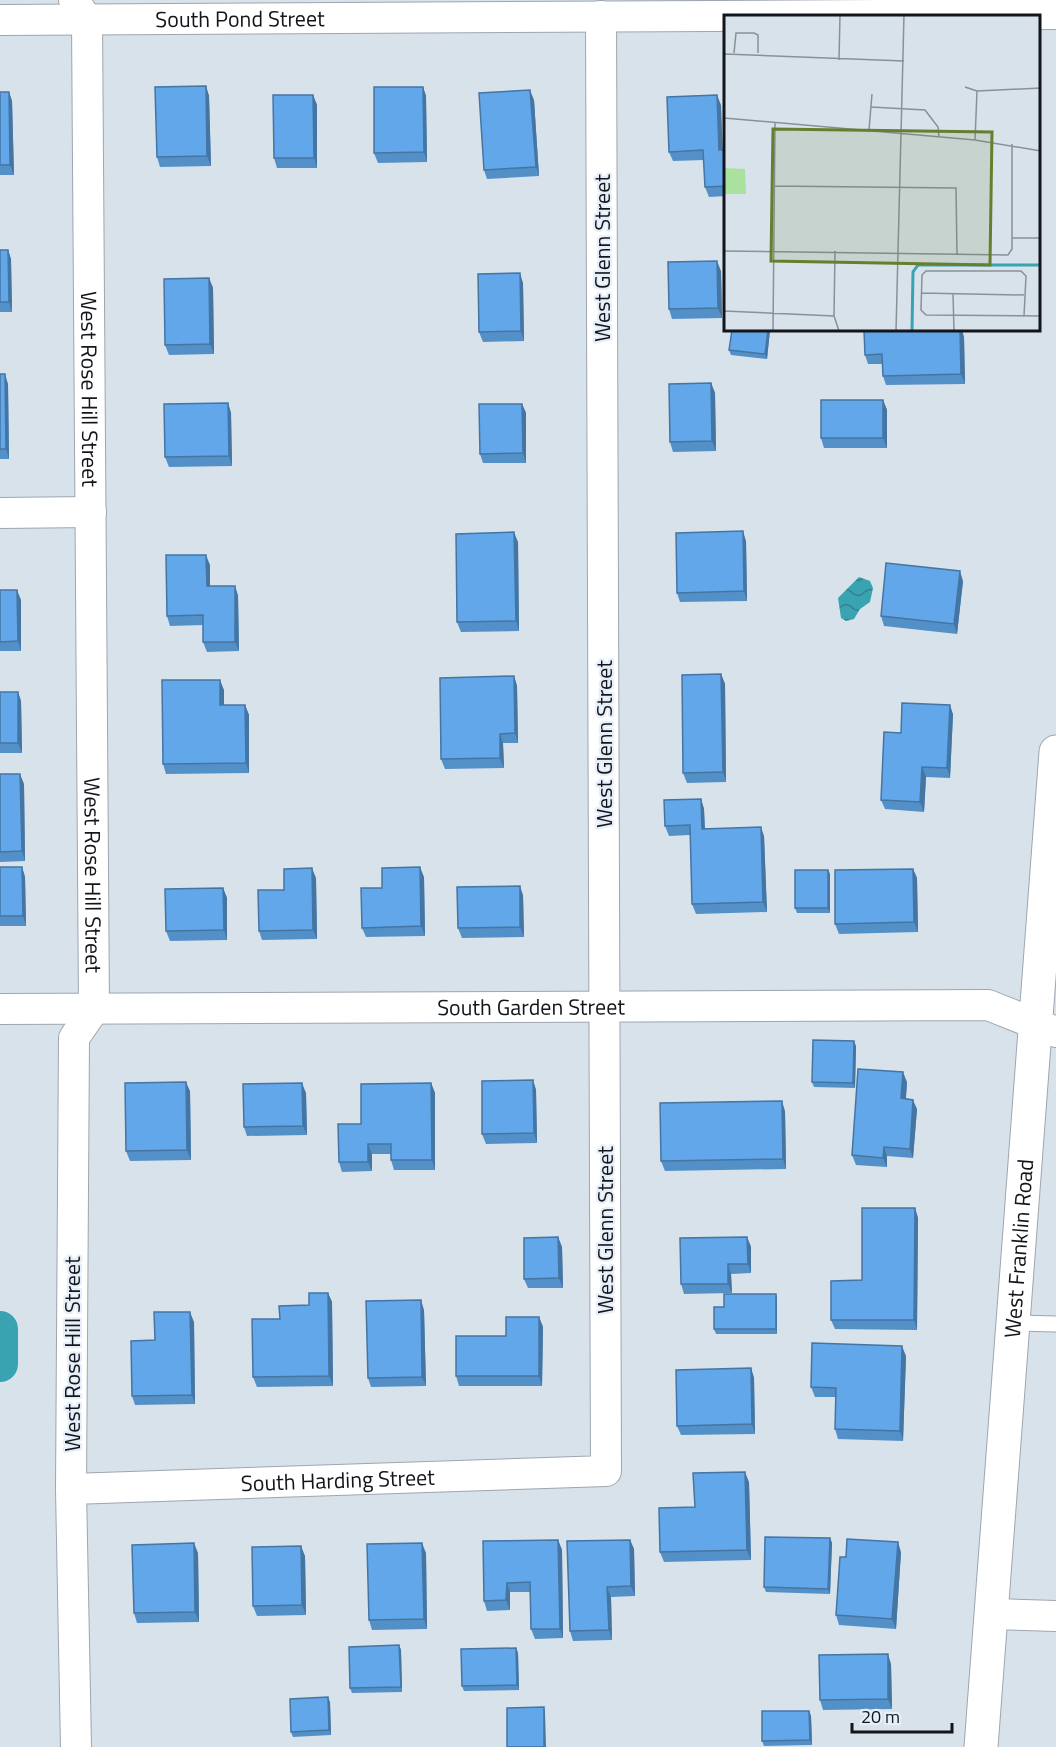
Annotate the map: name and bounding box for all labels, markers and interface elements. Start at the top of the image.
street label: South Pond Street [155,1,325,36]
inset map [724,15,1041,332]
street label: West Glenn Street [585,174,619,342]
street label: West Rose Hill Street [72,291,107,487]
street label: West Glenn Street [587,660,621,828]
street label: West Rose Hill Street [75,777,111,973]
street label: South Garden Street [437,989,625,1024]
street label: West Glenn Street [588,1146,622,1314]
street label: West Franklin Road [995,1158,1042,1339]
street label: West Rose Hill Street [55,1256,89,1452]
street label: South Harding Street [240,1460,436,1500]
scale bar [852,1696,952,1734]
text: 20 m [861,1703,900,1730]

